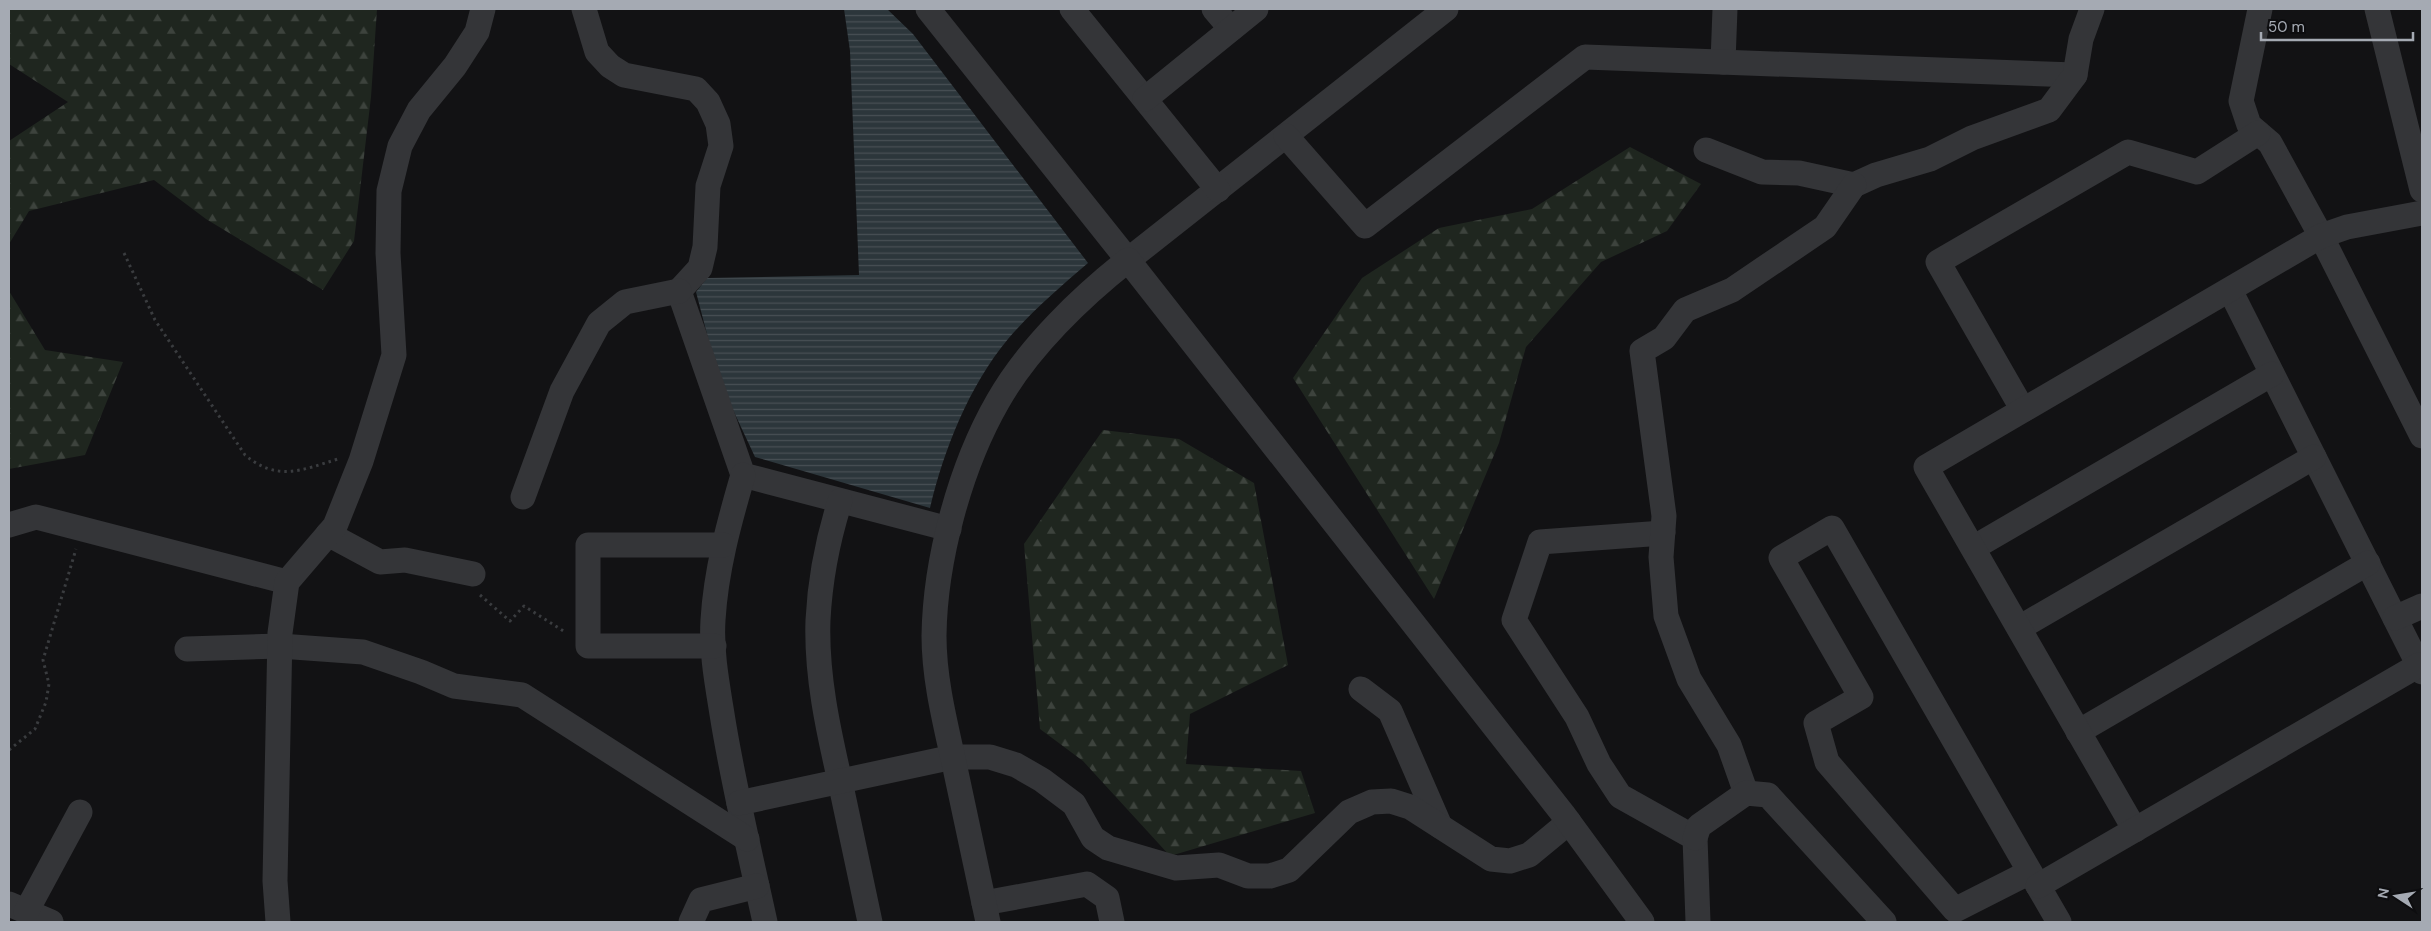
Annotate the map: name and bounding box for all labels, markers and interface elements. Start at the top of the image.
scale bar [2261,10,2414,42]
text: 50 m [2268,17,2305,37]
north arrow [2371,871,2421,921]
text: N [2373,886,2393,900]

